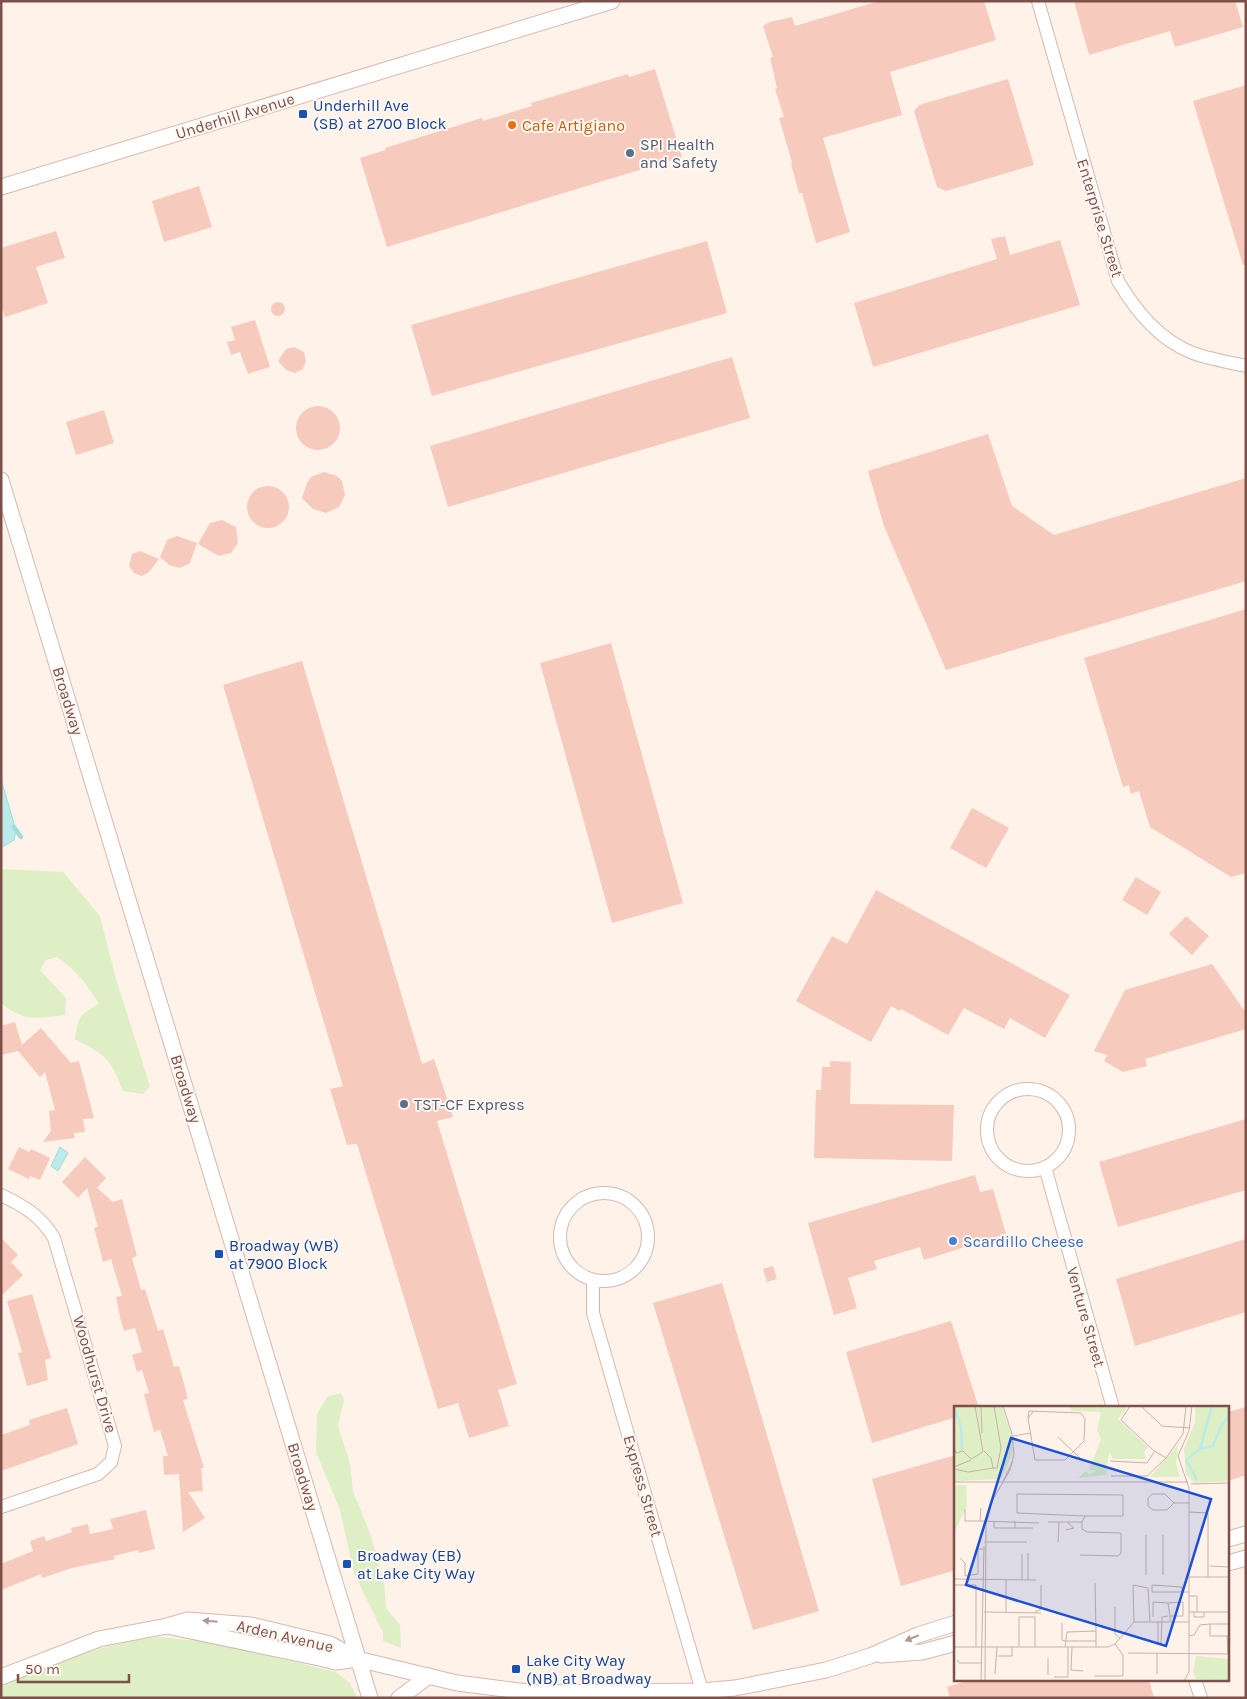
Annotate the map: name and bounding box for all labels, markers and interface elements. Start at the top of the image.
street label: Underhill Avenue [173,89,297,143]
place label: Underhill Ave (SB) at 2700 Block [313,96,446,133]
marker: Underhill Ave (SB) at 2700 Block [297,108,309,120]
place label: Cafe Artigiano [522,116,625,135]
marker: Cafe Artigiano [506,119,518,131]
place label: SPI Health and Safety [640,135,718,172]
marker: SPI Health and Safety [624,147,636,159]
street label: Enterprise Street [1073,156,1127,280]
street label: Broadway [49,664,88,738]
street label: Broadway [167,1052,206,1126]
place label: TST-CF Express [414,1095,525,1114]
marker: TST-CF Express [398,1098,410,1110]
place label: Scardillo Cheese [963,1232,1084,1251]
marker: Scardillo Cheese [947,1235,959,1247]
place label: Broadway (WB) at 7900 Block [229,1236,339,1273]
marker: Broadway (WB) at 7900 Block [213,1248,225,1260]
street label: Venture Street [1063,1264,1109,1370]
street label: Woodhurst Drive [69,1313,121,1435]
inset map [954,1406,1230,1682]
street label: Express Street [619,1433,667,1539]
street label: Broadway [284,1440,323,1514]
place label: Broadway (EB) at Lake City Way [357,1546,475,1583]
marker: Broadway (EB) at Lake City Way [341,1558,353,1570]
street label: Arden Avenue [235,1616,335,1656]
one-way arrow [201,1617,217,1625]
one-way arrow [905,1634,919,1642]
place label: Lake City Way (NB) at Broadway [526,1651,652,1688]
scale bar [18,1652,129,1684]
text: 50 m [25,1660,60,1678]
marker: Lake City Way (NB) at Broadway [510,1663,522,1675]

